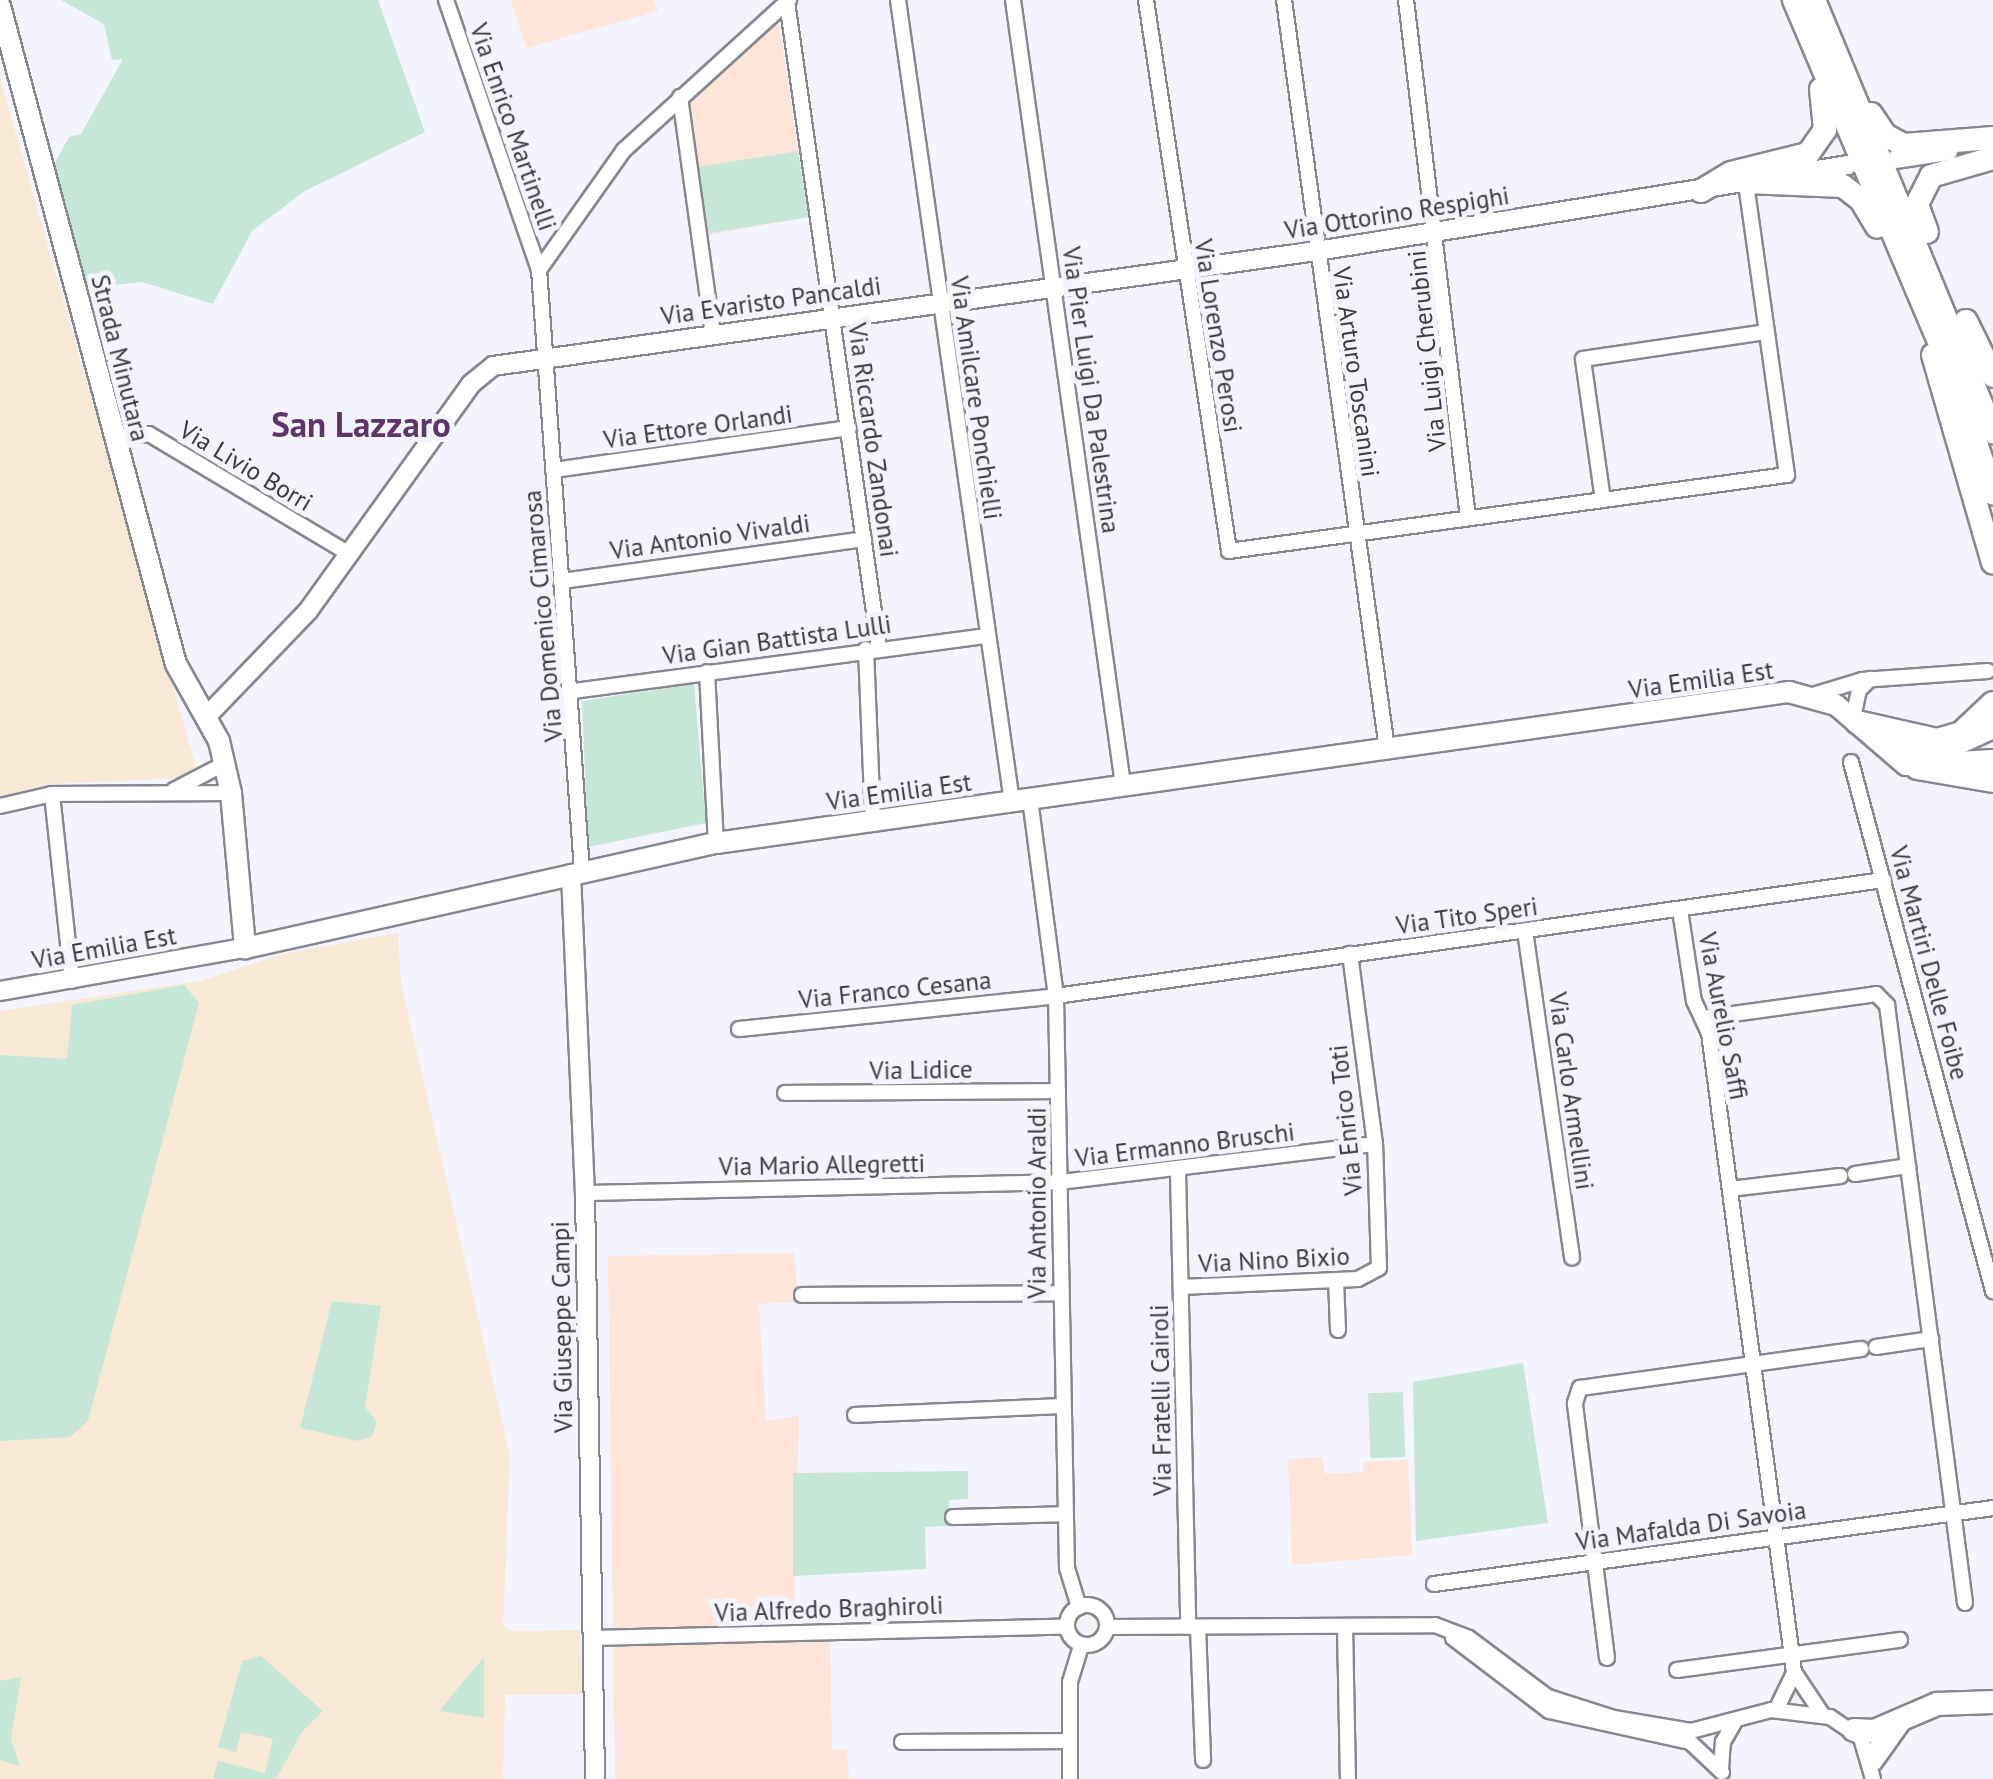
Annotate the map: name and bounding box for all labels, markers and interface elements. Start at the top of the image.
street label: Via Enrico Martinelli [463,19,563,235]
street label: Via Ottorino Respighi [1283,180,1511,246]
street label: Via Lorenzo Perosi [1188,237,1248,435]
street label: Via Pier Luigi Da Palestrina [1056,245,1126,535]
street label: Via Luigi Cherubini [1401,249,1453,453]
street label: Via Arturo Toscanini [1326,264,1386,480]
street label: Via Evaristo Pancaldi [659,271,883,331]
street label: Strada Minutara [85,272,155,444]
street label: Via Amilcare Ponchielli [944,274,1008,522]
street label: Via Riccardo Zandonai [842,321,904,559]
street label: Via Ettore Orlandi [602,399,794,455]
district label: San Lazzaro [271,403,451,445]
street label: Via Livio Borri [174,414,318,518]
street label: Via Domenico Cimarosa [517,489,569,743]
street label: Via Antonio Vivaldi [607,508,813,566]
street label: Via Gian Battista Lulli [661,609,893,671]
street label: Via Emilia Est [1627,655,1775,705]
street label: Via Emilia Est [825,767,973,817]
street label: Via Martiri Delle Foibe [1883,843,1975,1083]
street label: Via Tito Speri [1394,891,1540,941]
street label: Via Emilia Est [30,921,178,975]
street label: Via Aurelio Saffi [1692,929,1754,1103]
street label: Via Franco Cesana [797,965,993,1015]
street label: Via Carlo Armellini [1542,990,1600,1192]
street label: Via Enrico Toti [1323,1043,1369,1197]
street label: Via Lidice [869,1054,973,1086]
street label: Via Antonio Araldi [1022,1106,1052,1300]
street label: Via Ermanno Bruschi [1074,1117,1296,1173]
street label: Via Mario Allegretti [718,1148,926,1182]
street label: Via Giuseppe Campi [545,1221,579,1433]
street label: Via Nino Bixio [1198,1241,1350,1279]
street label: Via Fratelli Cairoli [1144,1304,1178,1496]
street label: Via Mafalda Di Savoia [1574,1495,1808,1557]
street label: Via Alfredo Braghiroli [714,1590,944,1628]

